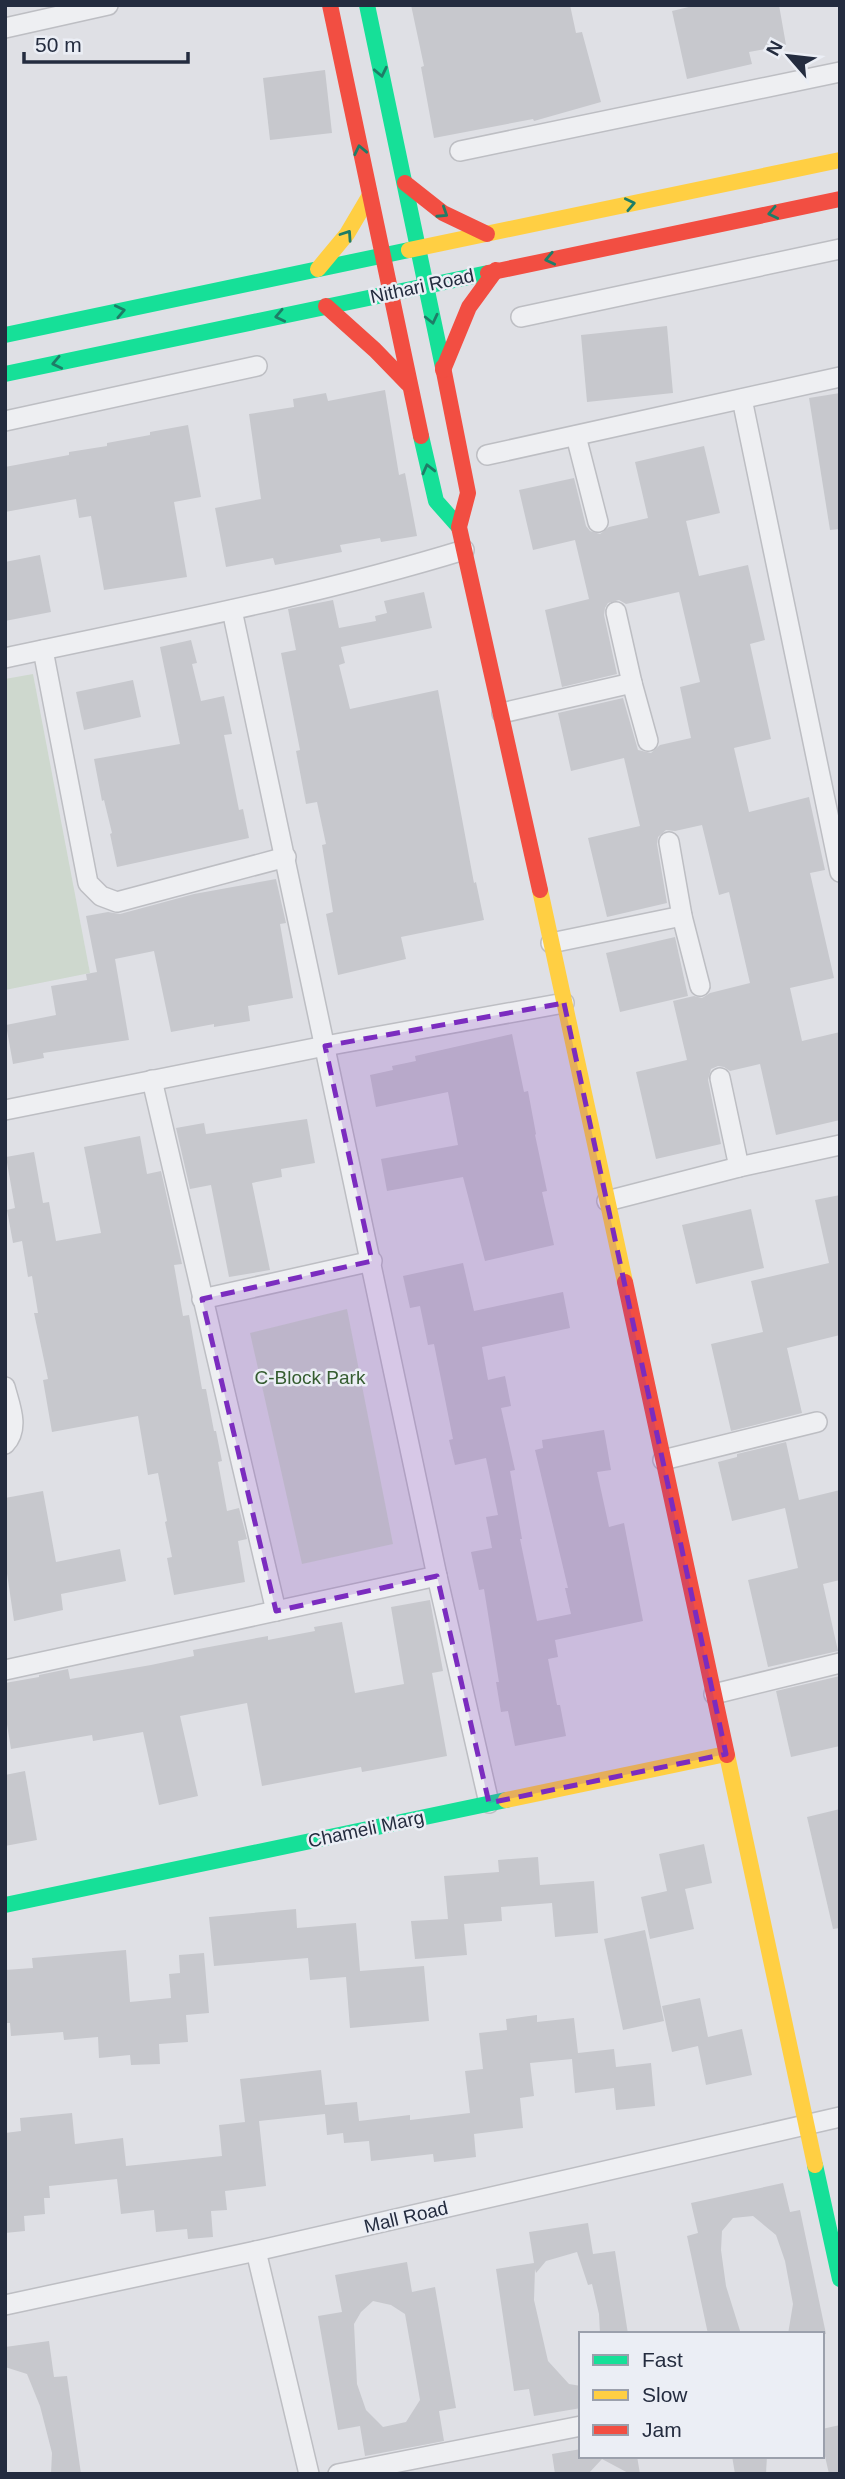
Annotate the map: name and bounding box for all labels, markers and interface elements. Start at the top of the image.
scale bar [24,21,189,65]
north arrow [754,21,824,91]
text: 50 m [35,33,82,56]
text: N [762,37,787,59]
one-way arrow [373,66,388,78]
one-way arrow [354,144,369,156]
one-way arrow [624,197,636,212]
one-way arrow [767,204,779,219]
one-way arrow [436,205,449,218]
one-way arrow [339,229,352,242]
one-way arrow [544,250,556,265]
street label: Nithari Road [368,265,476,307]
one-way arrow [114,305,126,320]
one-way arrow [274,307,286,322]
one-way arrow [424,313,438,325]
one-way arrow [51,355,63,370]
one-way arrow [422,463,436,475]
park label: C-Block Park [255,1367,366,1388]
street label: Chameli Marg [306,1806,426,1852]
street label: Mall Road [362,2197,450,2237]
legend [579,2332,824,2458]
text: Fast [642,2348,683,2371]
text: Slow [642,2383,688,2406]
text: Jam [642,2418,682,2441]

